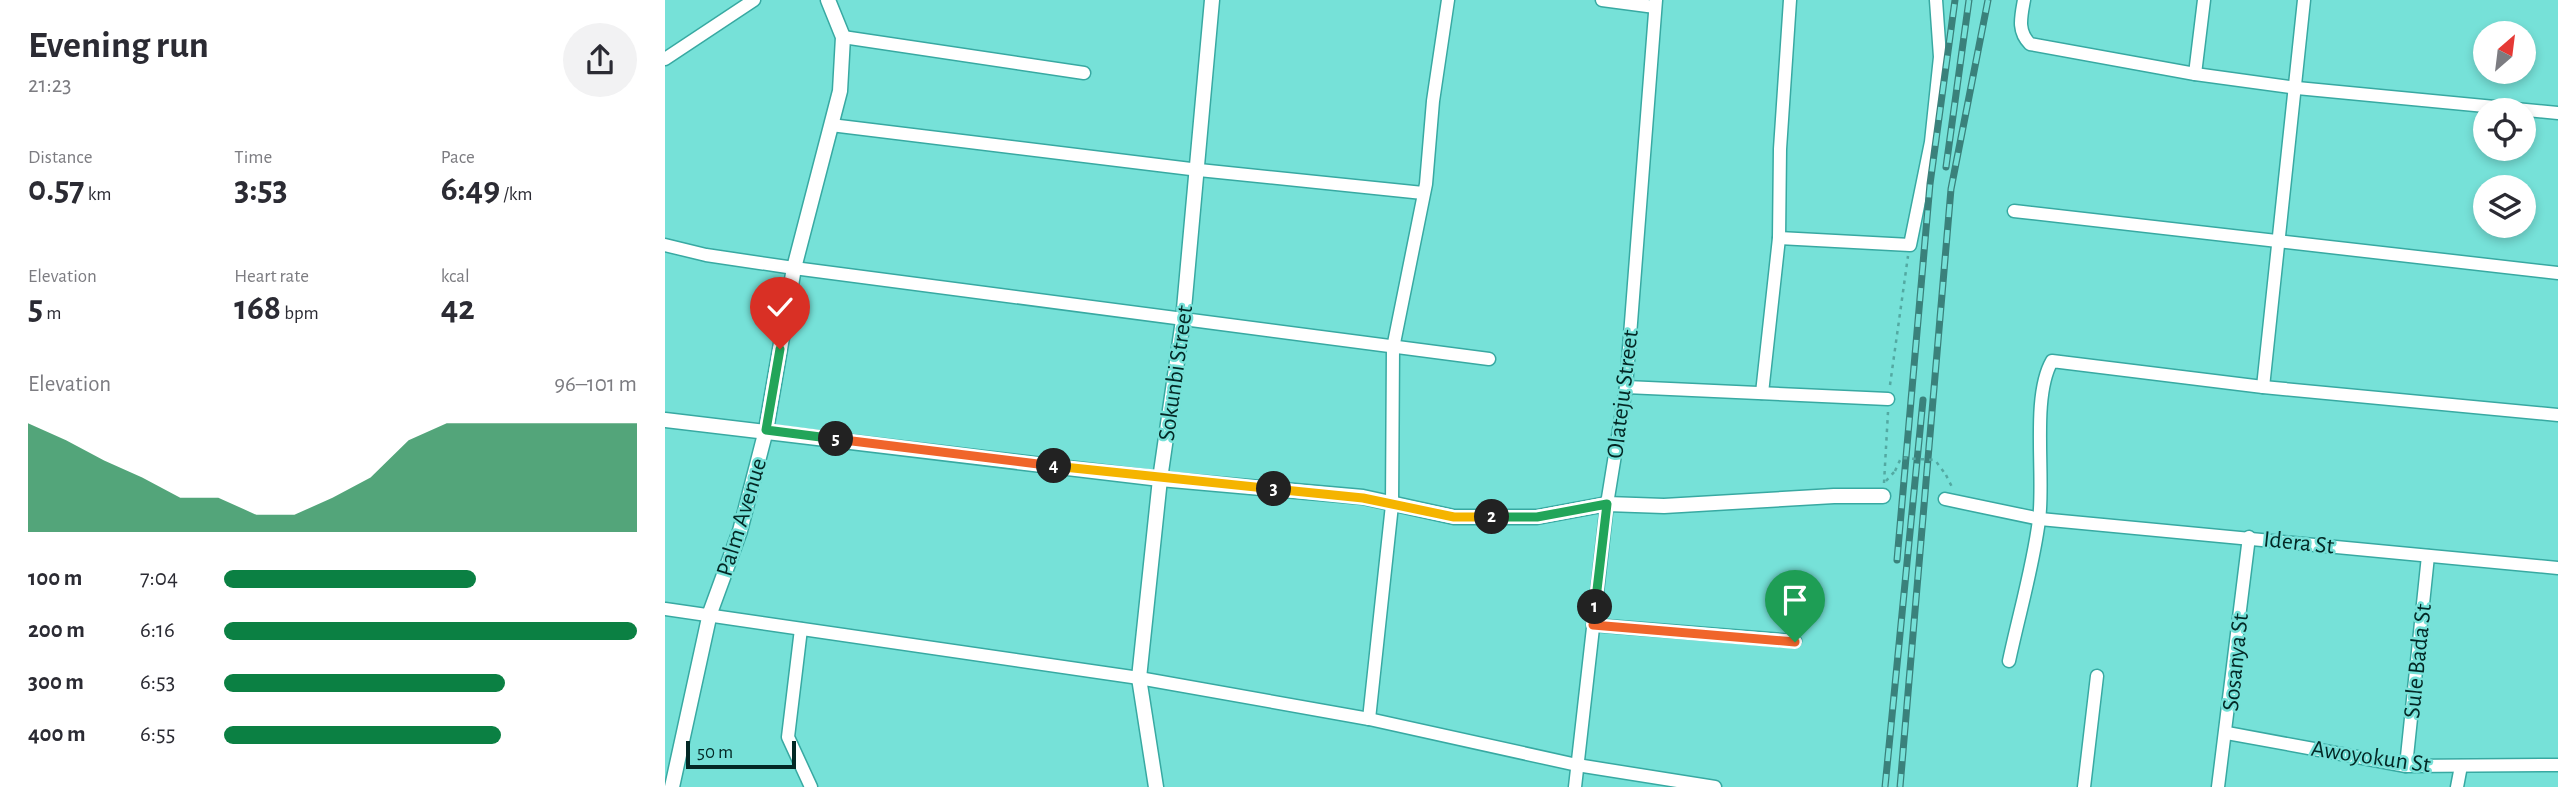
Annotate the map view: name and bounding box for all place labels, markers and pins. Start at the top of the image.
pin [750,277,810,349]
pin: 5 [819,422,853,457]
pin: 4 [1037,448,1071,484]
pin: 3 [1257,472,1291,506]
pin: 2 [1475,500,1509,534]
pin [1765,570,1825,642]
pin: 1 [1577,590,1613,624]

